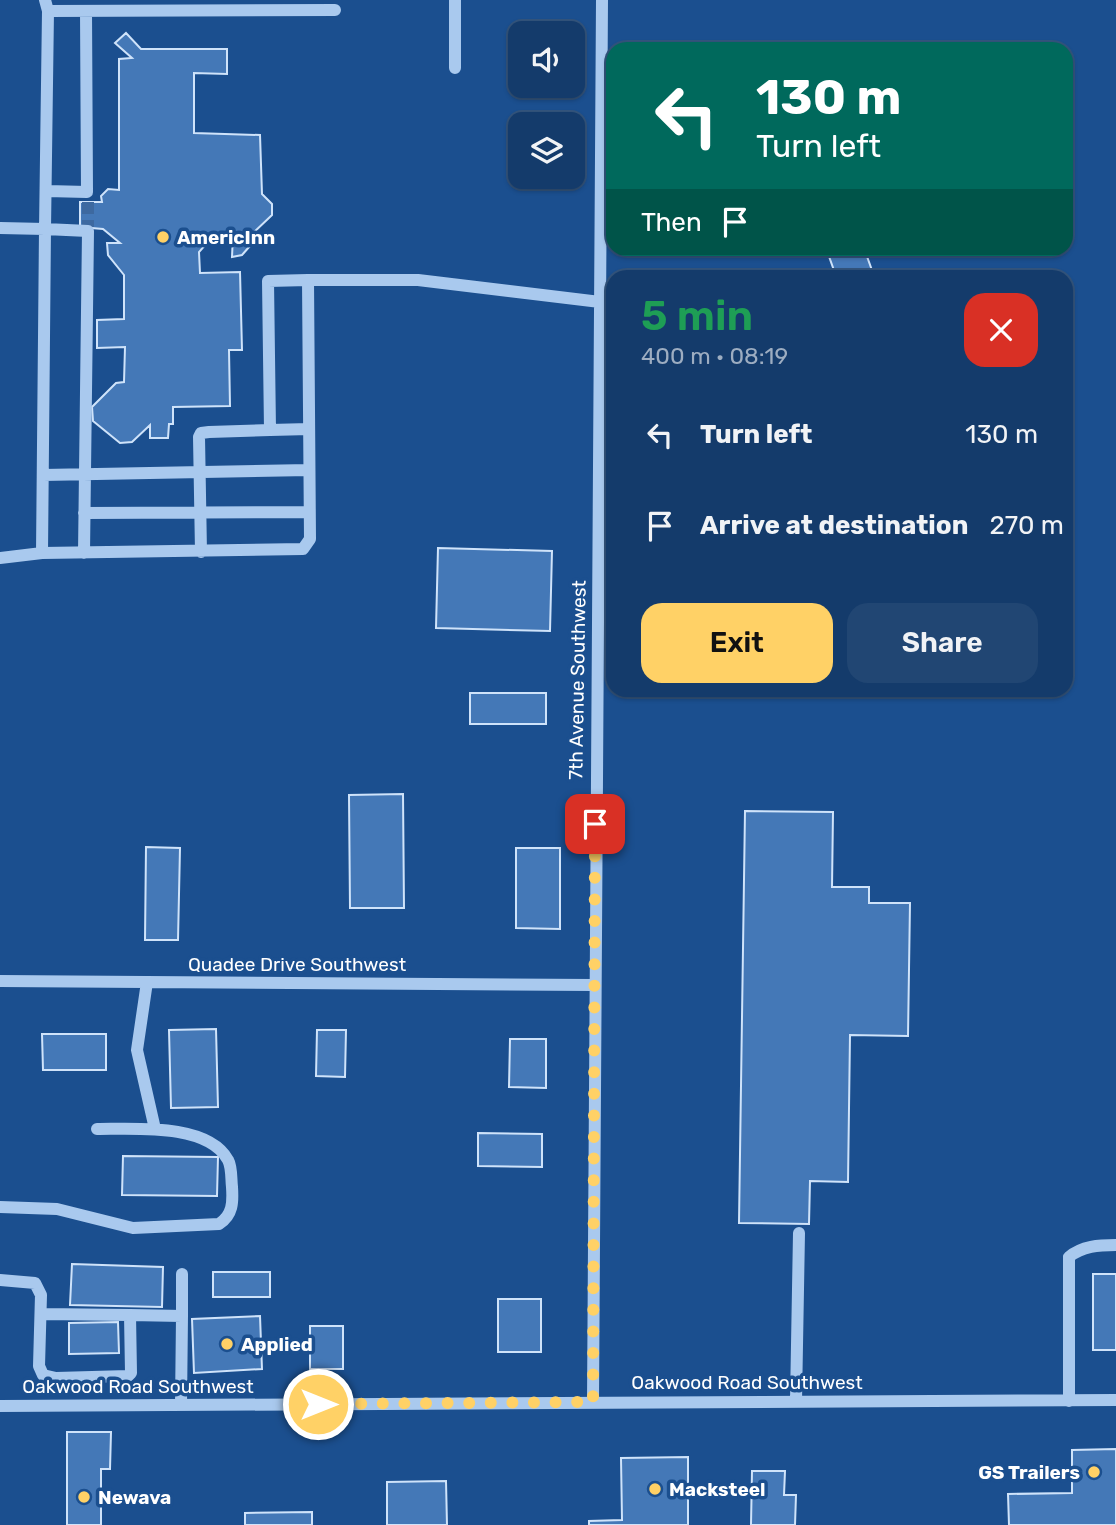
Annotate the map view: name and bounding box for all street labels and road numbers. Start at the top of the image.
street label: 7th Avenue Southwest [564,579,591,780]
street label: Quadee Drive Southwest [188,953,407,976]
street label: Oakwood Road Southwest [631,1371,863,1394]
street label: Oakwood Road Southwest [22,1375,254,1398]

